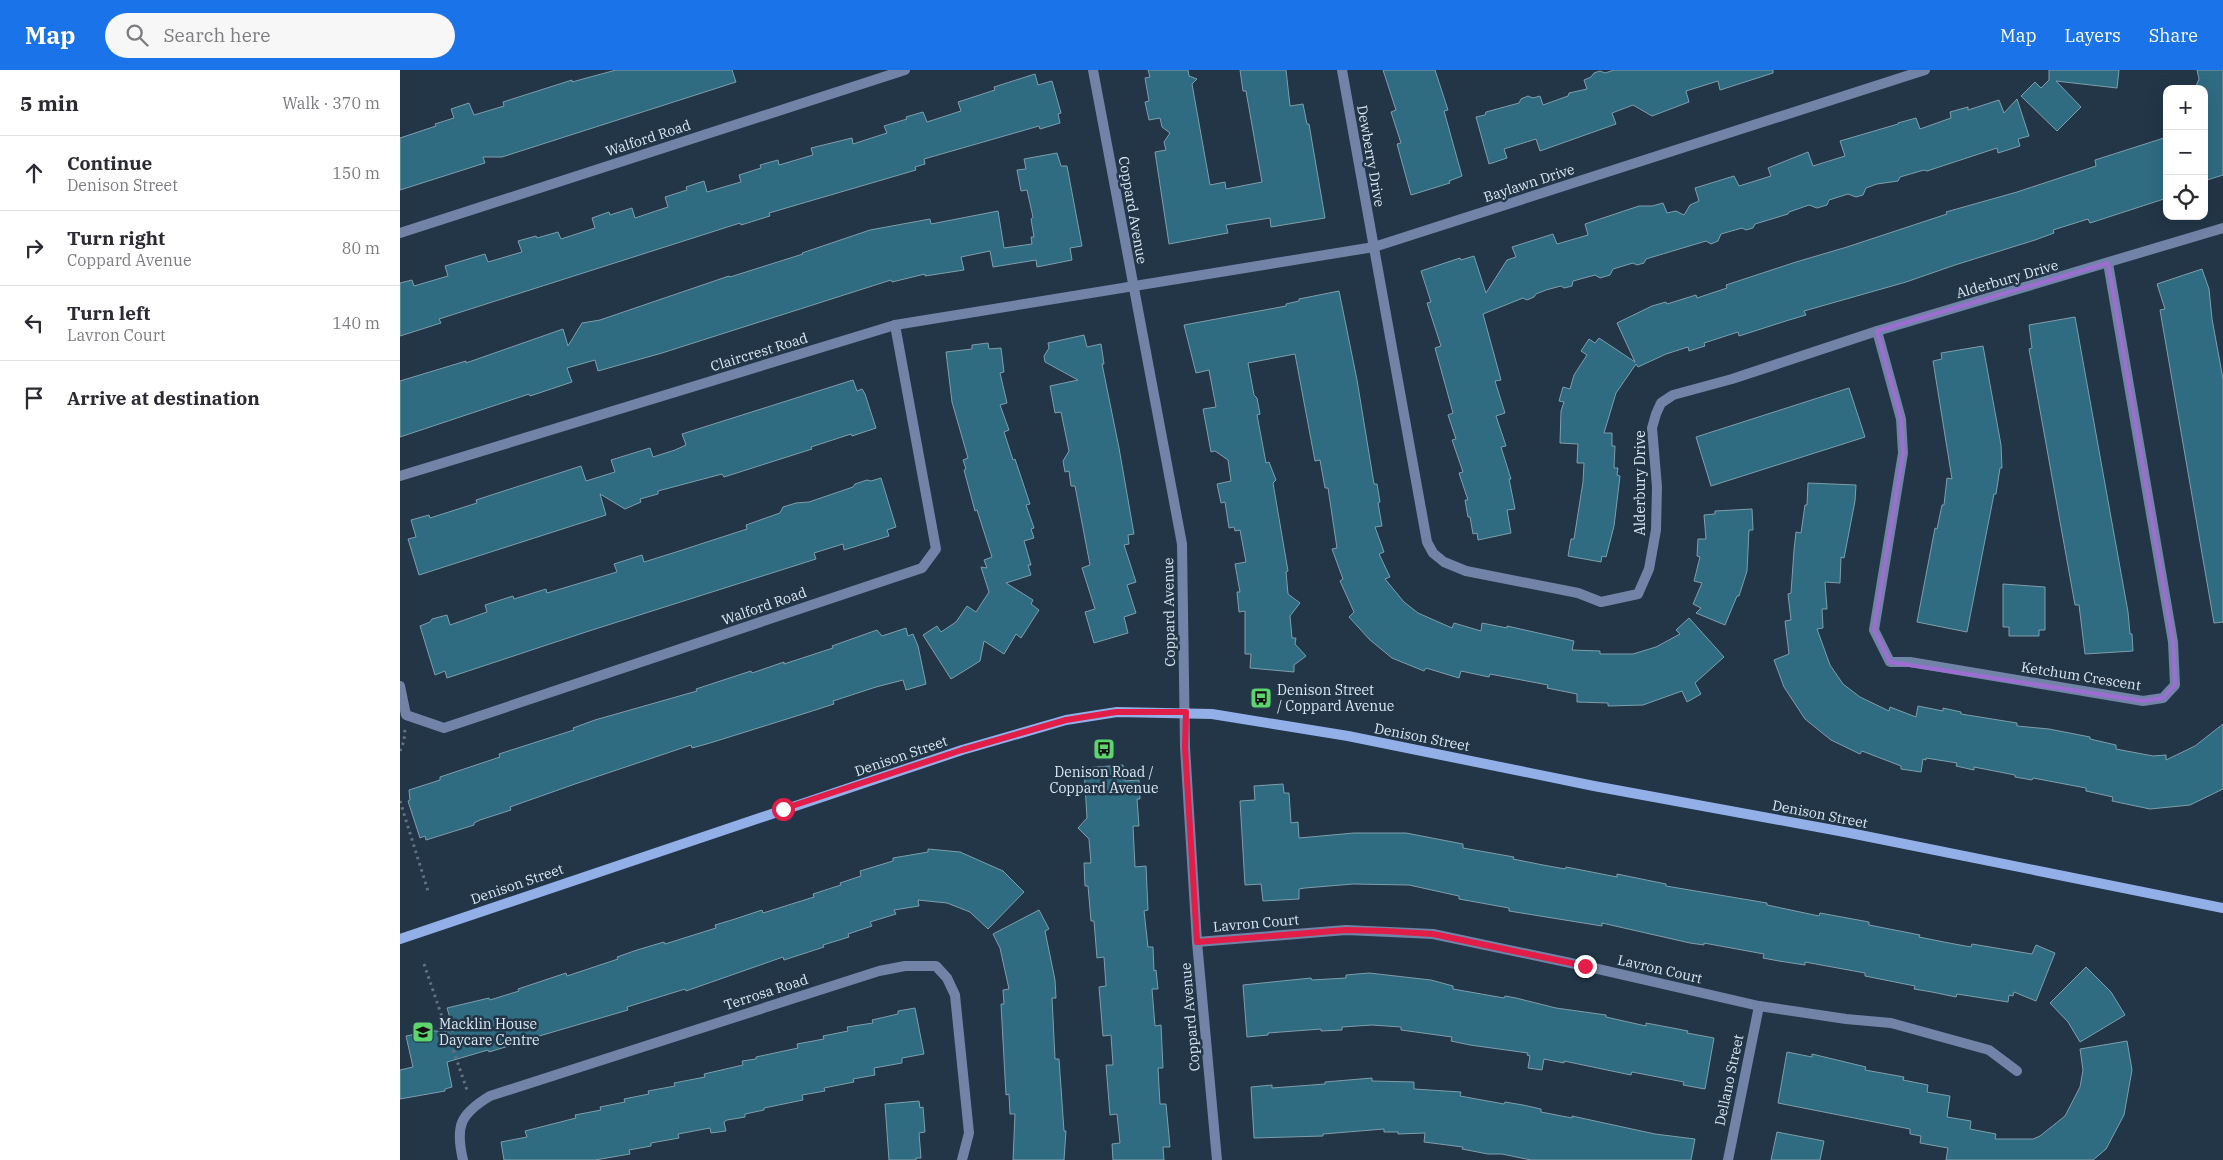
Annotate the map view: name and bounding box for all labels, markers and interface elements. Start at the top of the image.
search box [105,13,455,58]
text: Map [25,19,75,51]
icon: search [123,21,151,49]
text: Search here [163,23,270,47]
text: Map [2000,24,2037,47]
text: Layers [2065,24,2121,47]
text: Share [2149,24,2198,47]
map controls [2163,85,2208,220]
button: + [2163,85,2208,130]
text: 5 min [20,89,79,117]
text: Walk · 370 m [282,93,380,113]
street label: Dewberry Drive [1353,104,1389,208]
street label: Walford Road [603,116,693,160]
button: − [2163,130,2208,175]
text: Continue [67,151,152,175]
street label: Coppard Avenue [1115,155,1151,265]
icon: ahead [20,159,48,187]
street label: Baylawn Drive [1481,160,1577,206]
text: 150 m [332,163,380,183]
text: Denison Street [67,175,178,195]
button: locate [2163,175,2208,220]
text: Turn right [67,226,165,250]
icon: right [20,234,48,262]
text: 80 m [342,238,380,258]
text: Coppard Avenue [67,250,192,270]
street label: Alderbury Drive [1954,256,2060,302]
text: Turn left [67,301,150,325]
icon: left [20,309,48,337]
text: 140 m [332,313,380,333]
text: Lavron Court [67,325,166,345]
street label: Claircrest Road [708,329,810,375]
icon: arrive [20,384,48,412]
text: Arrive at destination [67,386,260,410]
street label: Alderbury Drive [1631,430,1649,536]
street label: Coppard Avenue [1159,557,1179,667]
street label: Walford Road [719,583,809,629]
street label: Ketchum Crescent [2020,658,2142,694]
place label: Denison Street / Coppard Avenue [1277,681,1394,715]
bus stop icon: Denison Street / Coppard Avenue [1249,686,1273,710]
street label: Denison Street [1373,719,1471,755]
street label: Denison Street [852,732,950,780]
bus stop icon: Denison Road / Coppard Avenue [1092,737,1116,761]
place label: Denison Road / Coppard Avenue [1050,763,1158,797]
street label: Denison Street [1771,796,1869,832]
route start [772,798,795,821]
street label: Denison Street [468,860,566,908]
street label: Lavron Court [1212,910,1300,936]
street label: Lavron Court [1616,951,1704,987]
route end [1574,955,1597,978]
street label: Coppard Avenue [1176,962,1204,1072]
street label: Terrosa Road [722,970,811,1014]
place label: Macklin House Daycare Centre [439,1015,540,1049]
school or university icon: Macklin House Daycare Centre [411,1020,435,1044]
street label: Dellano Street [1711,1033,1747,1127]

